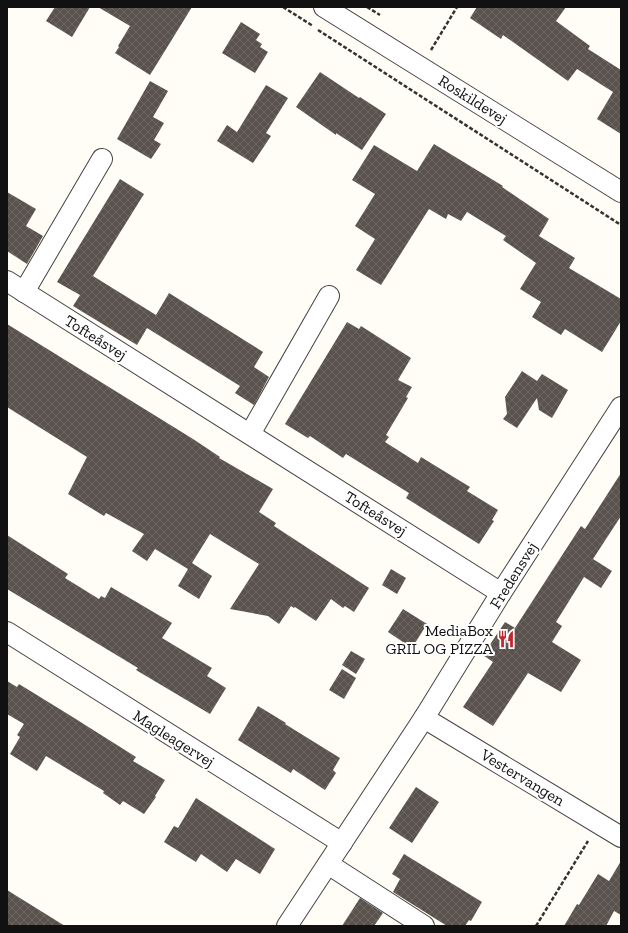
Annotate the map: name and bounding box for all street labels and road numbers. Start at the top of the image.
street label: Roskildevej [435,71,511,128]
street label: Tofteåsvej [61,311,130,364]
street label: Tofteåsvej [341,487,410,540]
street label: Fredensvej [485,538,541,612]
street label: Magleagervej [130,706,218,771]
street label: Vestervangen [476,744,569,810]

